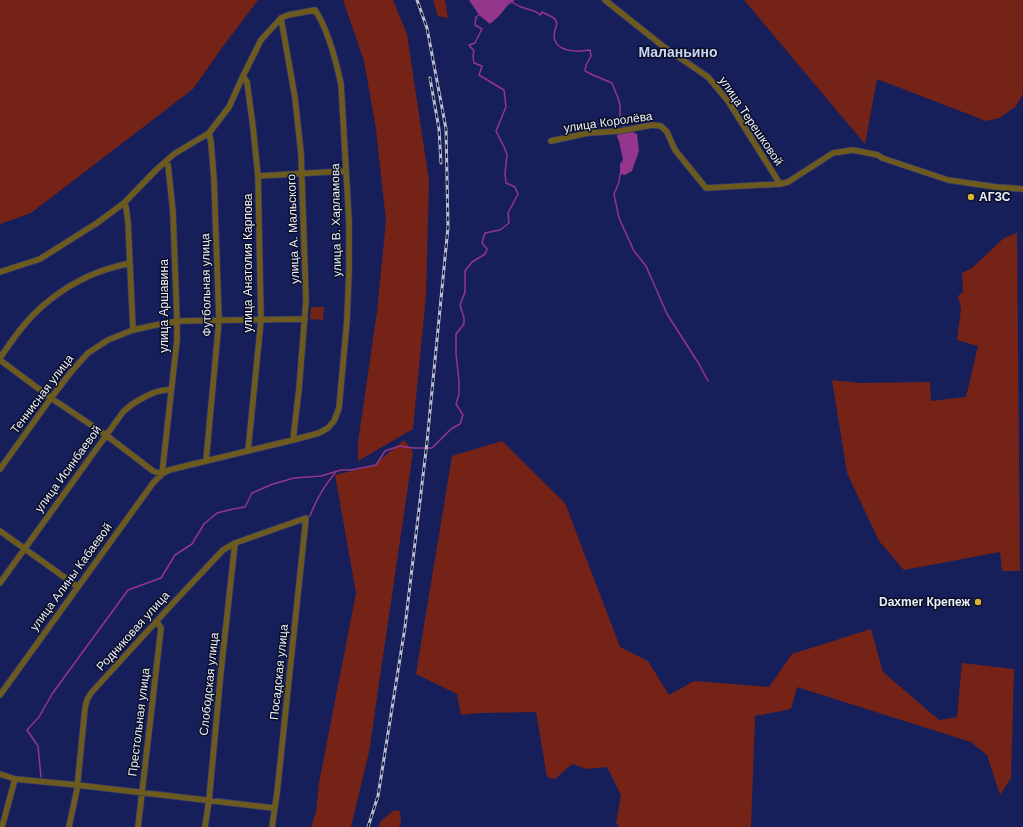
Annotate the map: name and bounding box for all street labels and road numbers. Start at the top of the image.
street label: улица Терешковой [716,74,786,168]
street label: улица Королёва [563,109,654,135]
street label: улица В. Харламова [328,163,344,277]
street label: улица А. Мальского [284,174,302,284]
street label: улица Анатолия Карпова [241,193,255,333]
street label: Футбольная улица [198,233,214,337]
street label: улица Аршавина [157,259,171,353]
street label: Теннисная улица [8,351,76,436]
street label: улица Исинбаевой [32,423,104,515]
street label: улица Алины Кабаевой [27,520,115,634]
street label: Родниковая улица [94,588,173,674]
street label: Посадская улица [267,623,291,720]
street label: Слободская улица [197,631,221,736]
street label: Престольная улица [125,667,153,777]

